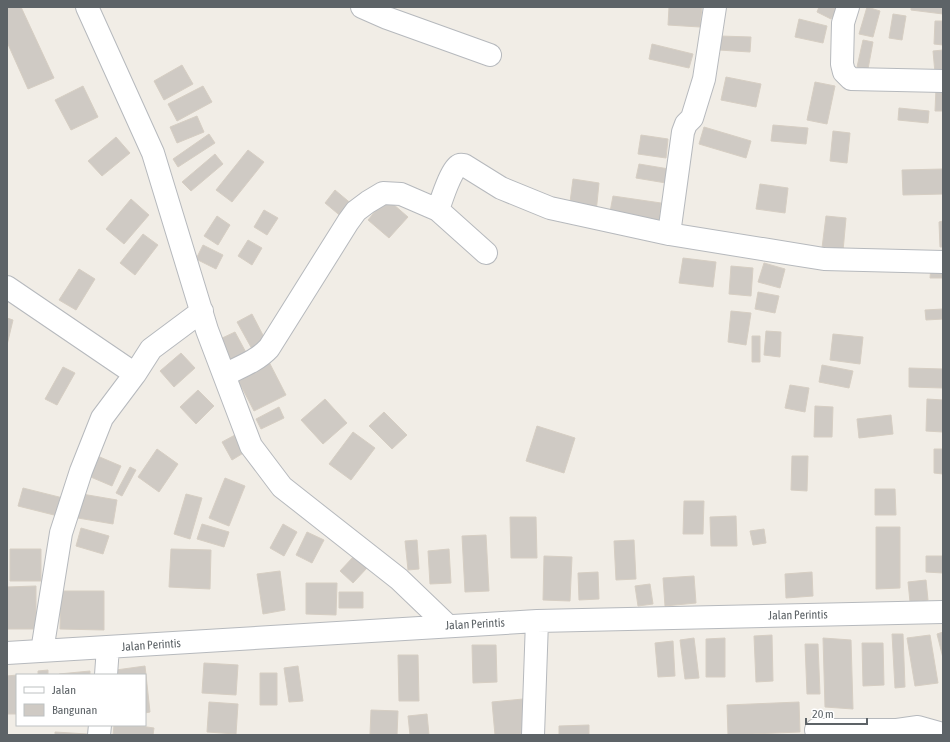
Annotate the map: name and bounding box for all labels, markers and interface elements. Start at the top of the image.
street label: Jalan Perintis [768,607,828,623]
street label: Jalan Perintis [445,615,505,633]
street label: Jalan Perintis [121,636,181,654]
legend [16,674,146,726]
text: Jalan [52,683,76,697]
scale bar [806,700,867,726]
text: Bangunan [52,703,97,717]
text: 20 m [812,707,834,721]

